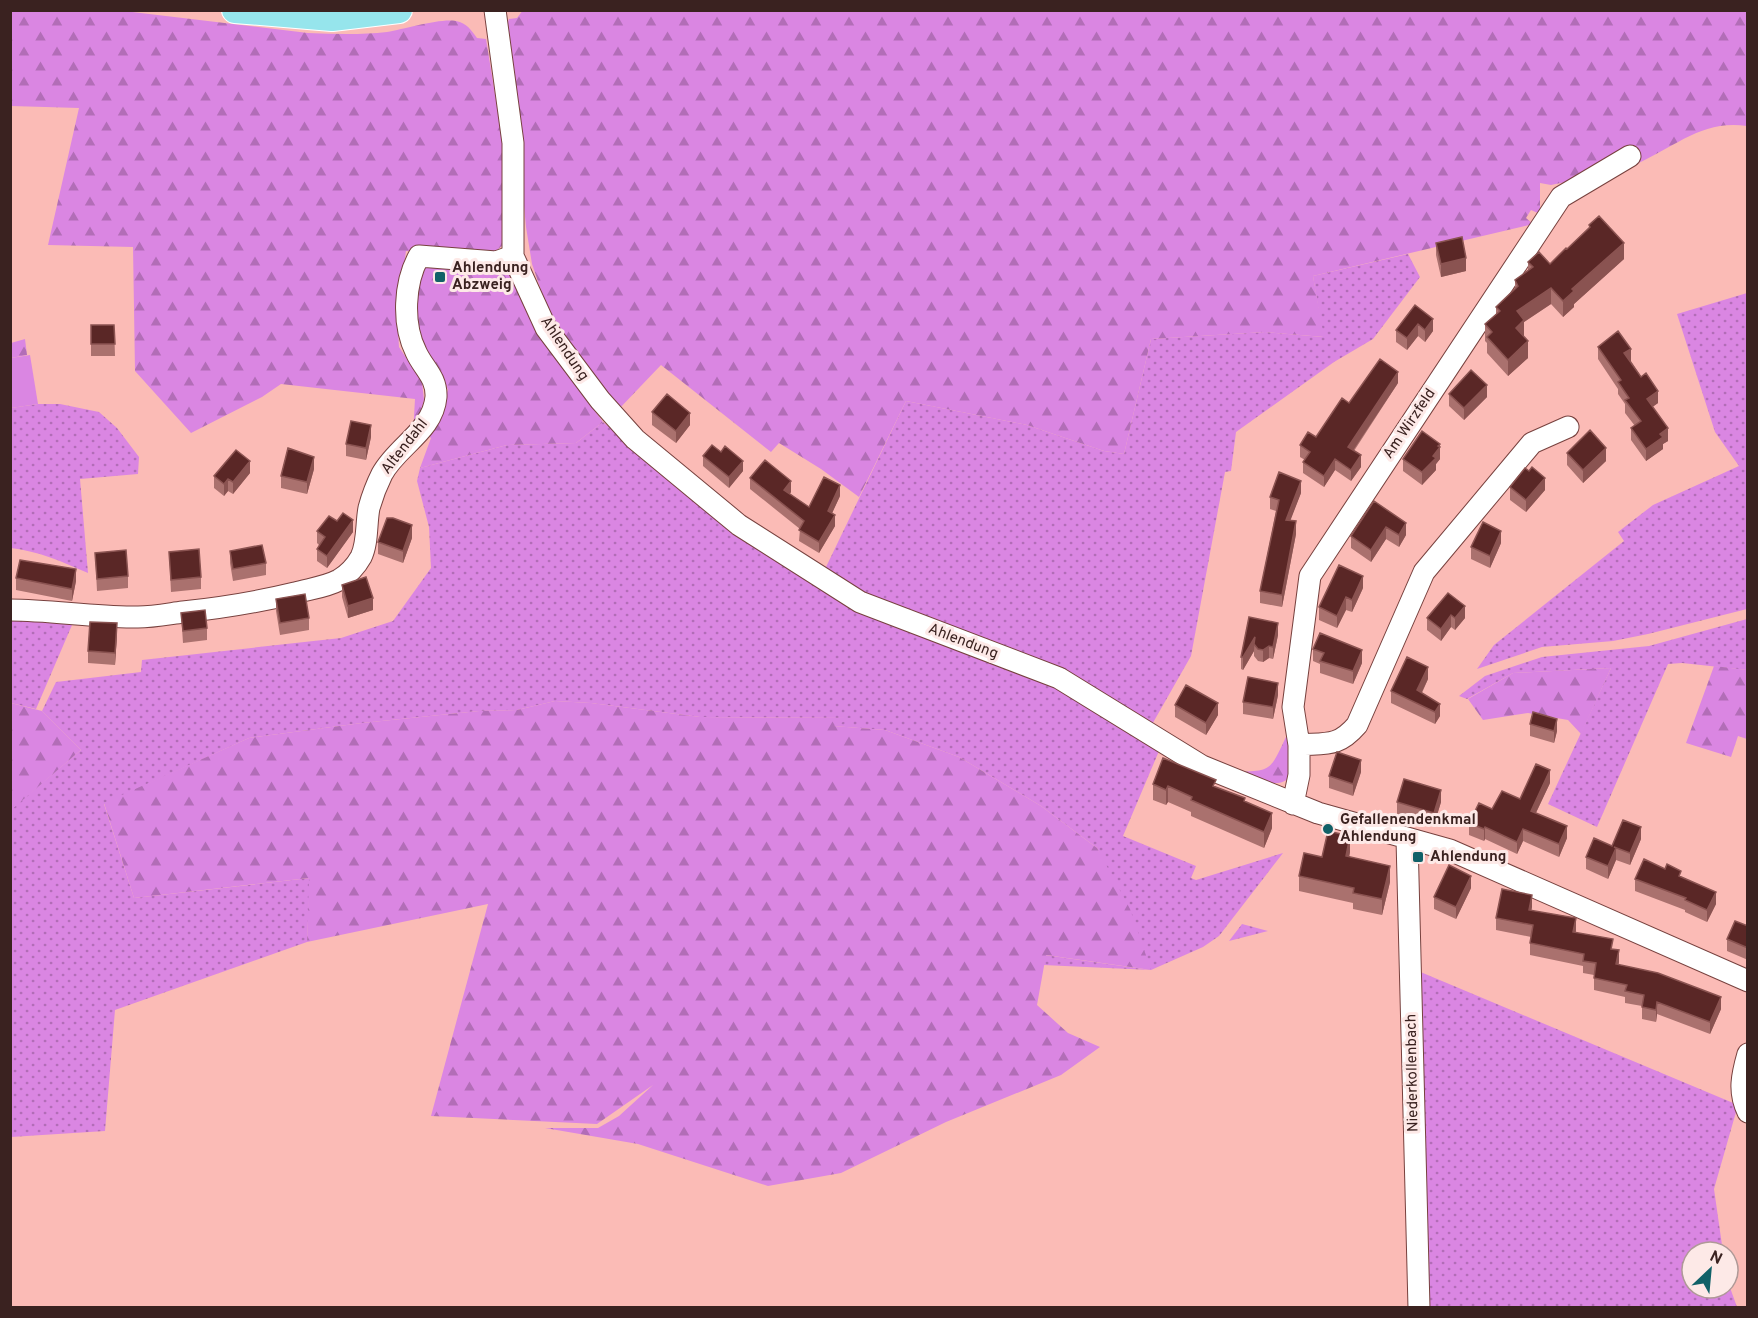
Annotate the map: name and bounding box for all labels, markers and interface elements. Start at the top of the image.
place label: Ahlendung Abzweig [452,259,529,295]
marker: Ahlendung Abzweig [433,270,447,284]
street label: Ahlendung [536,313,592,385]
street label: Am Wirzfeld [1380,385,1440,463]
street label: Altendahl [377,415,433,479]
street label: Ahlendung [925,620,1001,664]
place label: Gefallenendenkmal Ahlendung [1340,811,1476,847]
marker: Gefallenendenkmal Ahlendung [1321,822,1335,836]
place label: Ahlendung [1430,848,1507,867]
marker: Ahlendung [1411,850,1425,864]
street label: Niederkollenbach [1402,1014,1424,1132]
north arrow [1680,1240,1740,1300]
text: N [1706,1247,1725,1270]

